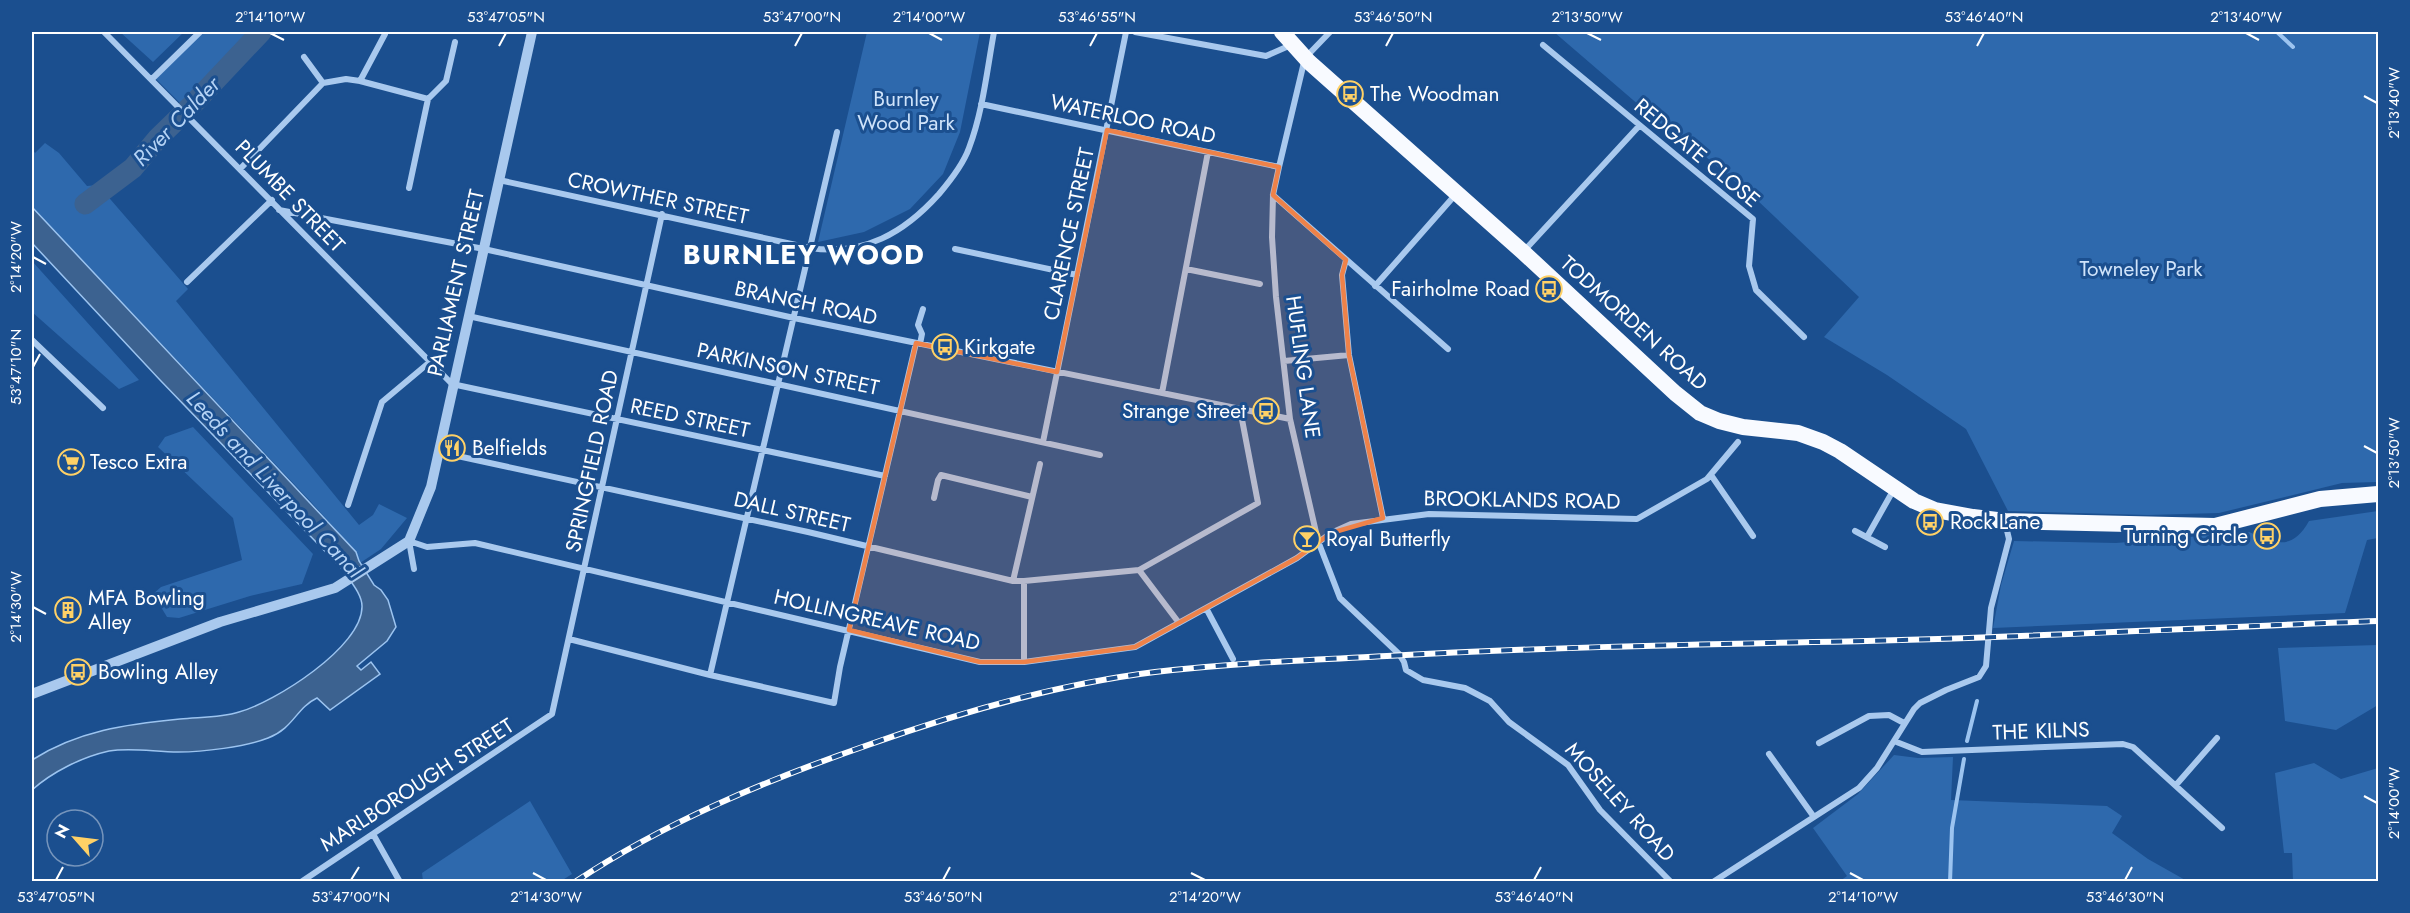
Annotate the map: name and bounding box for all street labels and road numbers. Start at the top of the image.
street label: WATERLOO ROAD [1048,87,1218,151]
street label: REDGATE CLOSE [1628,91,1766,215]
street label: PLUMBE STREET [228,133,352,259]
street label: CLARENCE STREET [1036,145,1102,323]
street label: CROWTHER STREET [565,164,751,232]
street label: PARLIAMENT STREET [420,186,492,379]
street label: TODMORDEN ROAD [1554,249,1714,397]
street label: BRANCH ROAD [732,273,880,333]
street label: HUFLING LANE [1278,294,1328,440]
street label: PARKINSON STREET [694,335,882,403]
street label: SPRINGFIELD ROAD [558,367,626,555]
street label: REED STREET [628,391,753,445]
street label: BROOKLANDS ROAD [1423,483,1621,517]
street label: DALL STREET [731,484,853,540]
street label: HOLLINGREAVE ROAD [771,582,983,658]
street label: MARLBOROUGH STREET [314,711,520,859]
street label: THE KILNS [1992,714,2090,748]
street label: MOSELEY ROAD [1558,736,1682,868]

